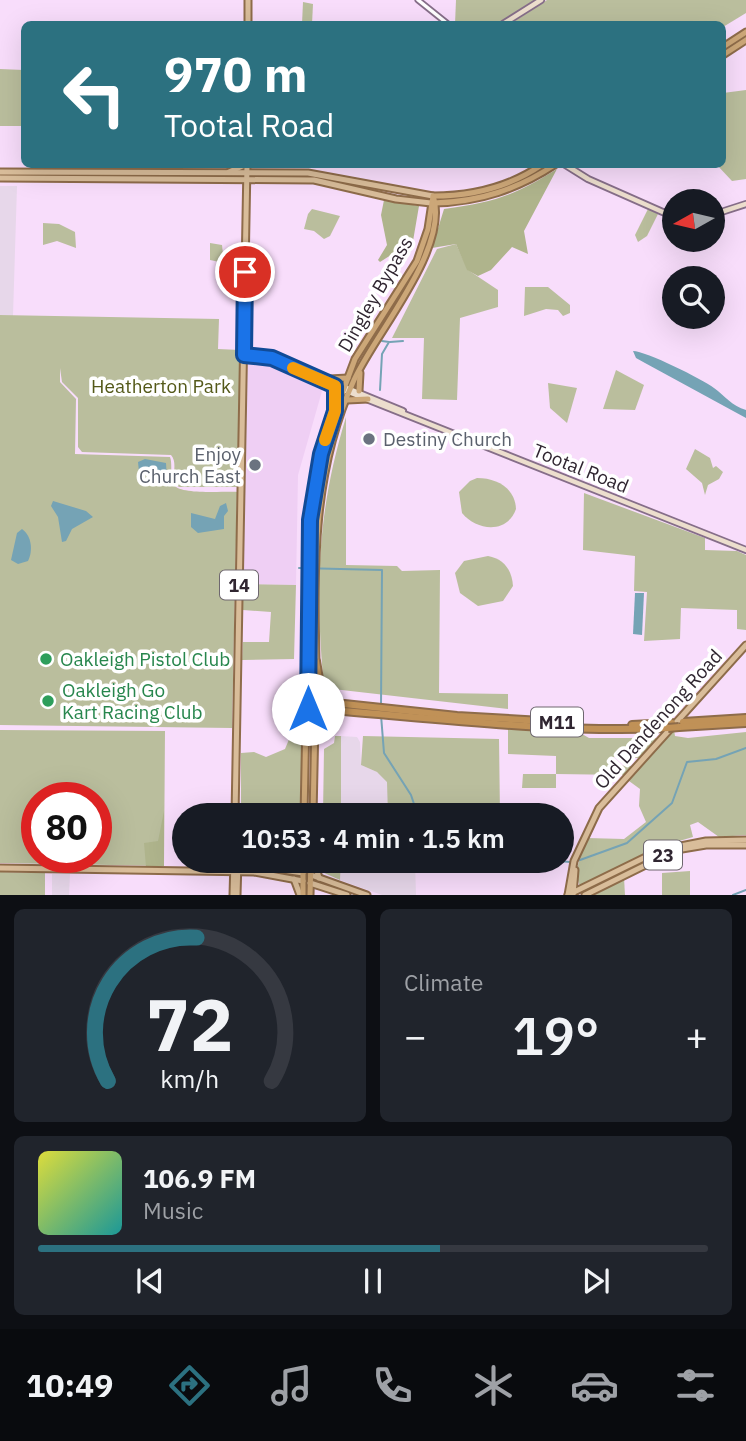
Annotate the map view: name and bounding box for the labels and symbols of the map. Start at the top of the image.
north arrow [662,189,724,252]
street label: Dingley Bypass [332,232,418,356]
pin [215,242,275,302]
park label: Heatherton Park [91,374,231,398]
place label: Destiny Church [383,427,512,451]
marker: Destiny Church [361,431,377,447]
street label: Tootal Road [530,438,632,498]
place label: Enjoy Church East [139,442,242,488]
marker: Enjoy Church East [247,457,263,473]
road number: 14 [220,570,258,600]
street label: Old Dandenong Road [589,644,727,794]
place label: Oakleigh Pistol Club [60,647,230,671]
marker: Oakleigh Pistol Club [38,651,54,667]
position arrow [271,672,345,746]
place label: Oakleigh Go Kart Racing Club [62,678,203,724]
marker: Oakleigh Go Kart Racing Club [40,693,56,709]
road number: M11 [531,708,583,736]
speed limit sign: 80 [21,782,112,873]
road number: 23 [644,840,682,870]

